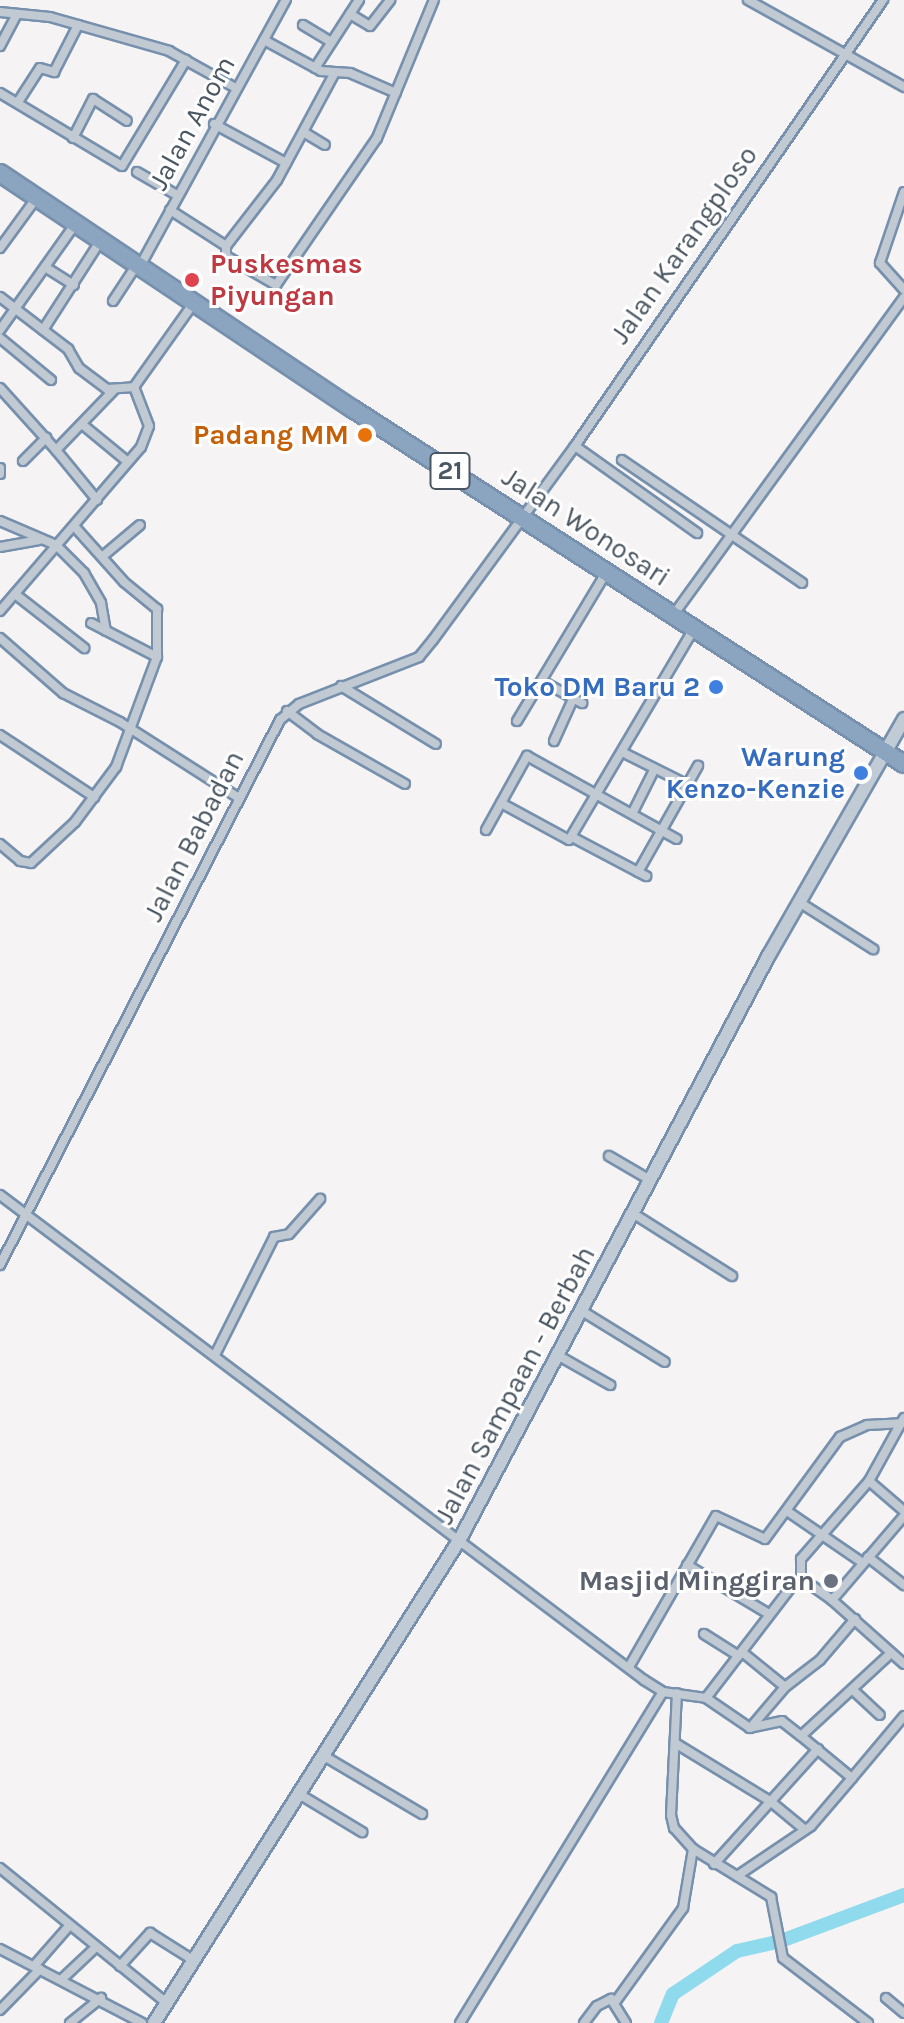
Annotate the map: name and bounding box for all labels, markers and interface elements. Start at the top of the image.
street label: Jalan Anom [141,50,243,196]
street label: Jalan Karangploso [603,140,765,350]
place label: Puskesmas Piyungan [210,247,362,313]
marker: Puskesmas Piyungan [181,269,203,291]
place label: Padang MM [193,418,349,452]
marker: Padang MM [356,426,374,444]
road number: 21 [428,449,472,493]
street label: Jalan Wonosari [496,460,676,594]
place label: Toko DM Baru 2 [494,670,700,704]
marker: Toko DM Baru 2 [707,678,725,696]
place label: Warung Kenzo-Kenzie [666,740,845,806]
street label: Jalan Babadan [137,745,251,927]
marker: Warung Kenzo-Kenzie [852,764,870,782]
street label: Jalan Sampaan - Berbah [427,1240,603,1530]
place label: Masjid Minggiran [579,1564,815,1598]
marker: Masjid Minggiran [822,1572,840,1590]

